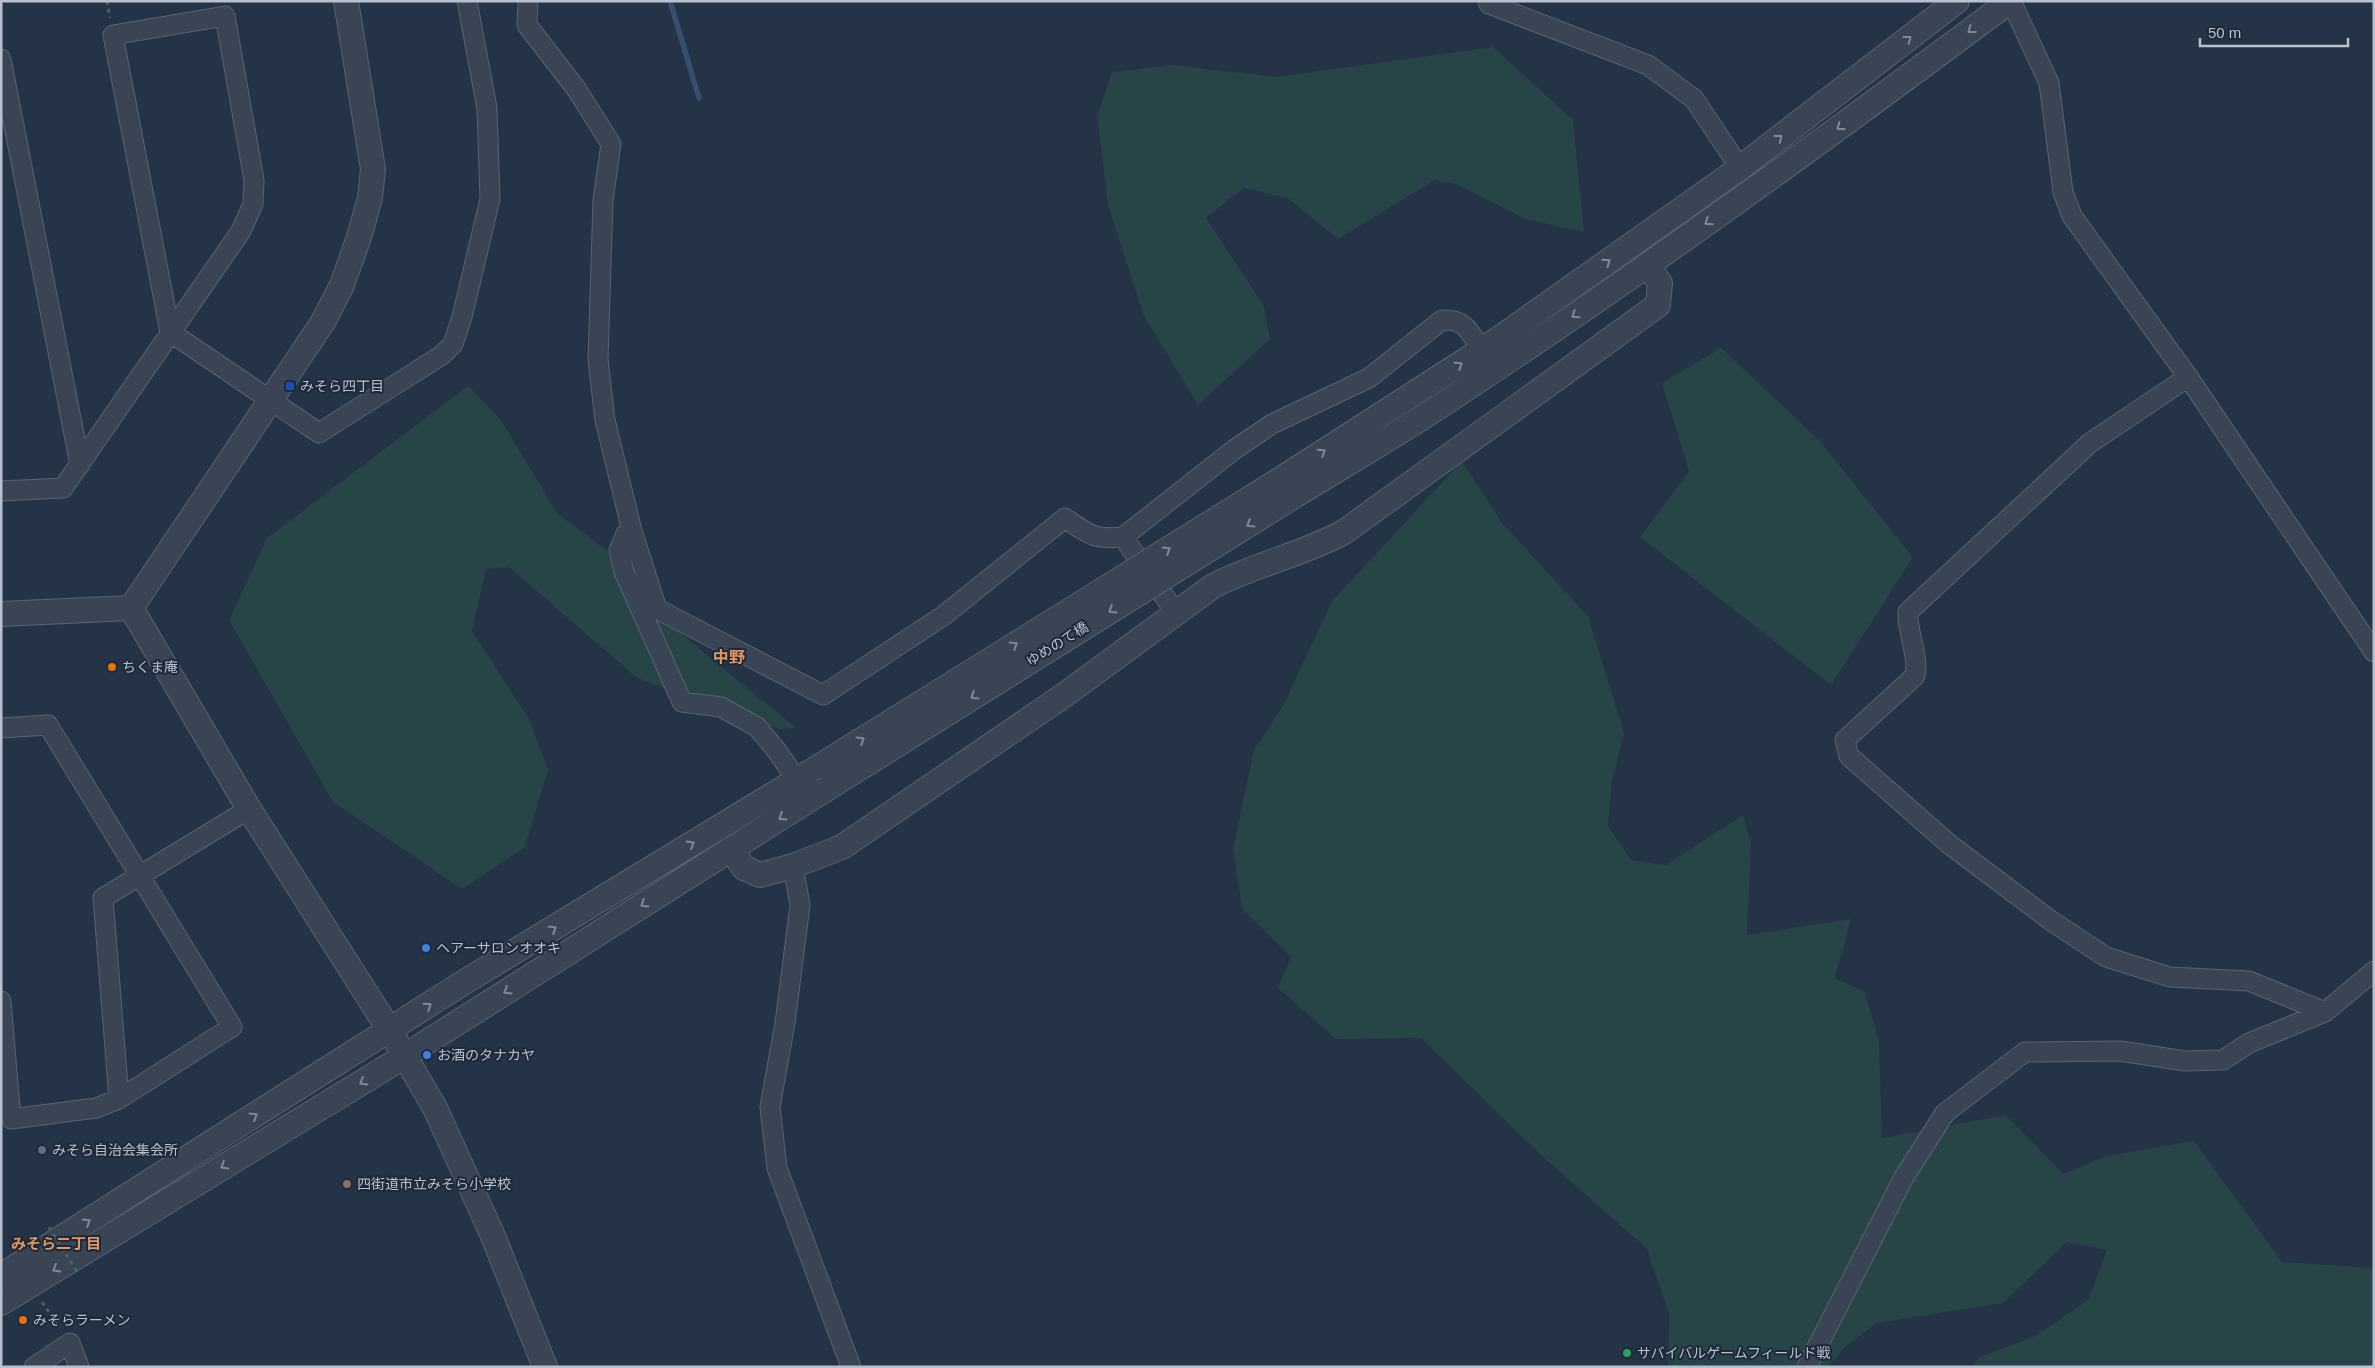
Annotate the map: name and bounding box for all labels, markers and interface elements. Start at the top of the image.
scale bar [2200,15,2348,47]
text: 50 m [2208,24,2241,41]
one-way arrow [1968,25,1977,33]
one-way arrow [1902,36,1911,44]
one-way arrow [1837,122,1846,130]
one-way arrow [1773,135,1782,143]
one-way arrow [1704,216,1714,225]
one-way arrow [1601,259,1611,268]
one-way arrow [1571,309,1581,318]
one-way arrow [1453,361,1462,371]
place label: みそら四丁目 [300,378,384,394]
marker: みそら四丁目 [284,380,296,392]
one-way arrow [1317,449,1326,459]
one-way arrow [1246,517,1255,527]
one-way arrow [1161,547,1170,556]
one-way arrow [1108,604,1118,613]
street label: ゆめのて橋 [1023,619,1091,669]
one-way arrow [1008,642,1017,652]
district label: 中野 [713,649,745,666]
place label: ちくま庵 [122,659,178,675]
marker: ちくま庵 [106,661,118,673]
one-way arrow [971,690,980,700]
one-way arrow [856,737,865,747]
one-way arrow [778,811,787,821]
one-way arrow [686,841,695,851]
one-way arrow [641,898,650,908]
one-way arrow [547,925,556,935]
place label: ヘアーサロンオオキ [436,940,561,956]
marker: ヘアーサロンオオキ [420,942,432,954]
one-way arrow [503,985,512,995]
one-way arrow [422,1003,432,1012]
place label: お酒のタナカヤ [437,1047,535,1063]
marker: お酒のタナカヤ [421,1049,433,1061]
one-way arrow [359,1075,368,1085]
one-way arrow [249,1113,258,1123]
place label: みそら自治会集会所 [52,1142,178,1158]
marker: みそら自治会集会所 [36,1144,48,1156]
one-way arrow [221,1160,230,1170]
place label: 四街道市立みそら小学校 [357,1176,511,1192]
marker: 四街道市立みそら小学校 [341,1178,353,1190]
one-way arrow [82,1218,91,1228]
district label: みそら二丁目 [11,1235,101,1252]
one-way arrow [52,1263,61,1273]
place label: みそらラーメン [33,1312,130,1328]
marker: みそらラーメン [17,1314,29,1326]
place label: サバイバルゲームフィールド戦 [1637,1345,1831,1361]
marker: サバイバルゲームフィールド戦 [1621,1347,1633,1359]

